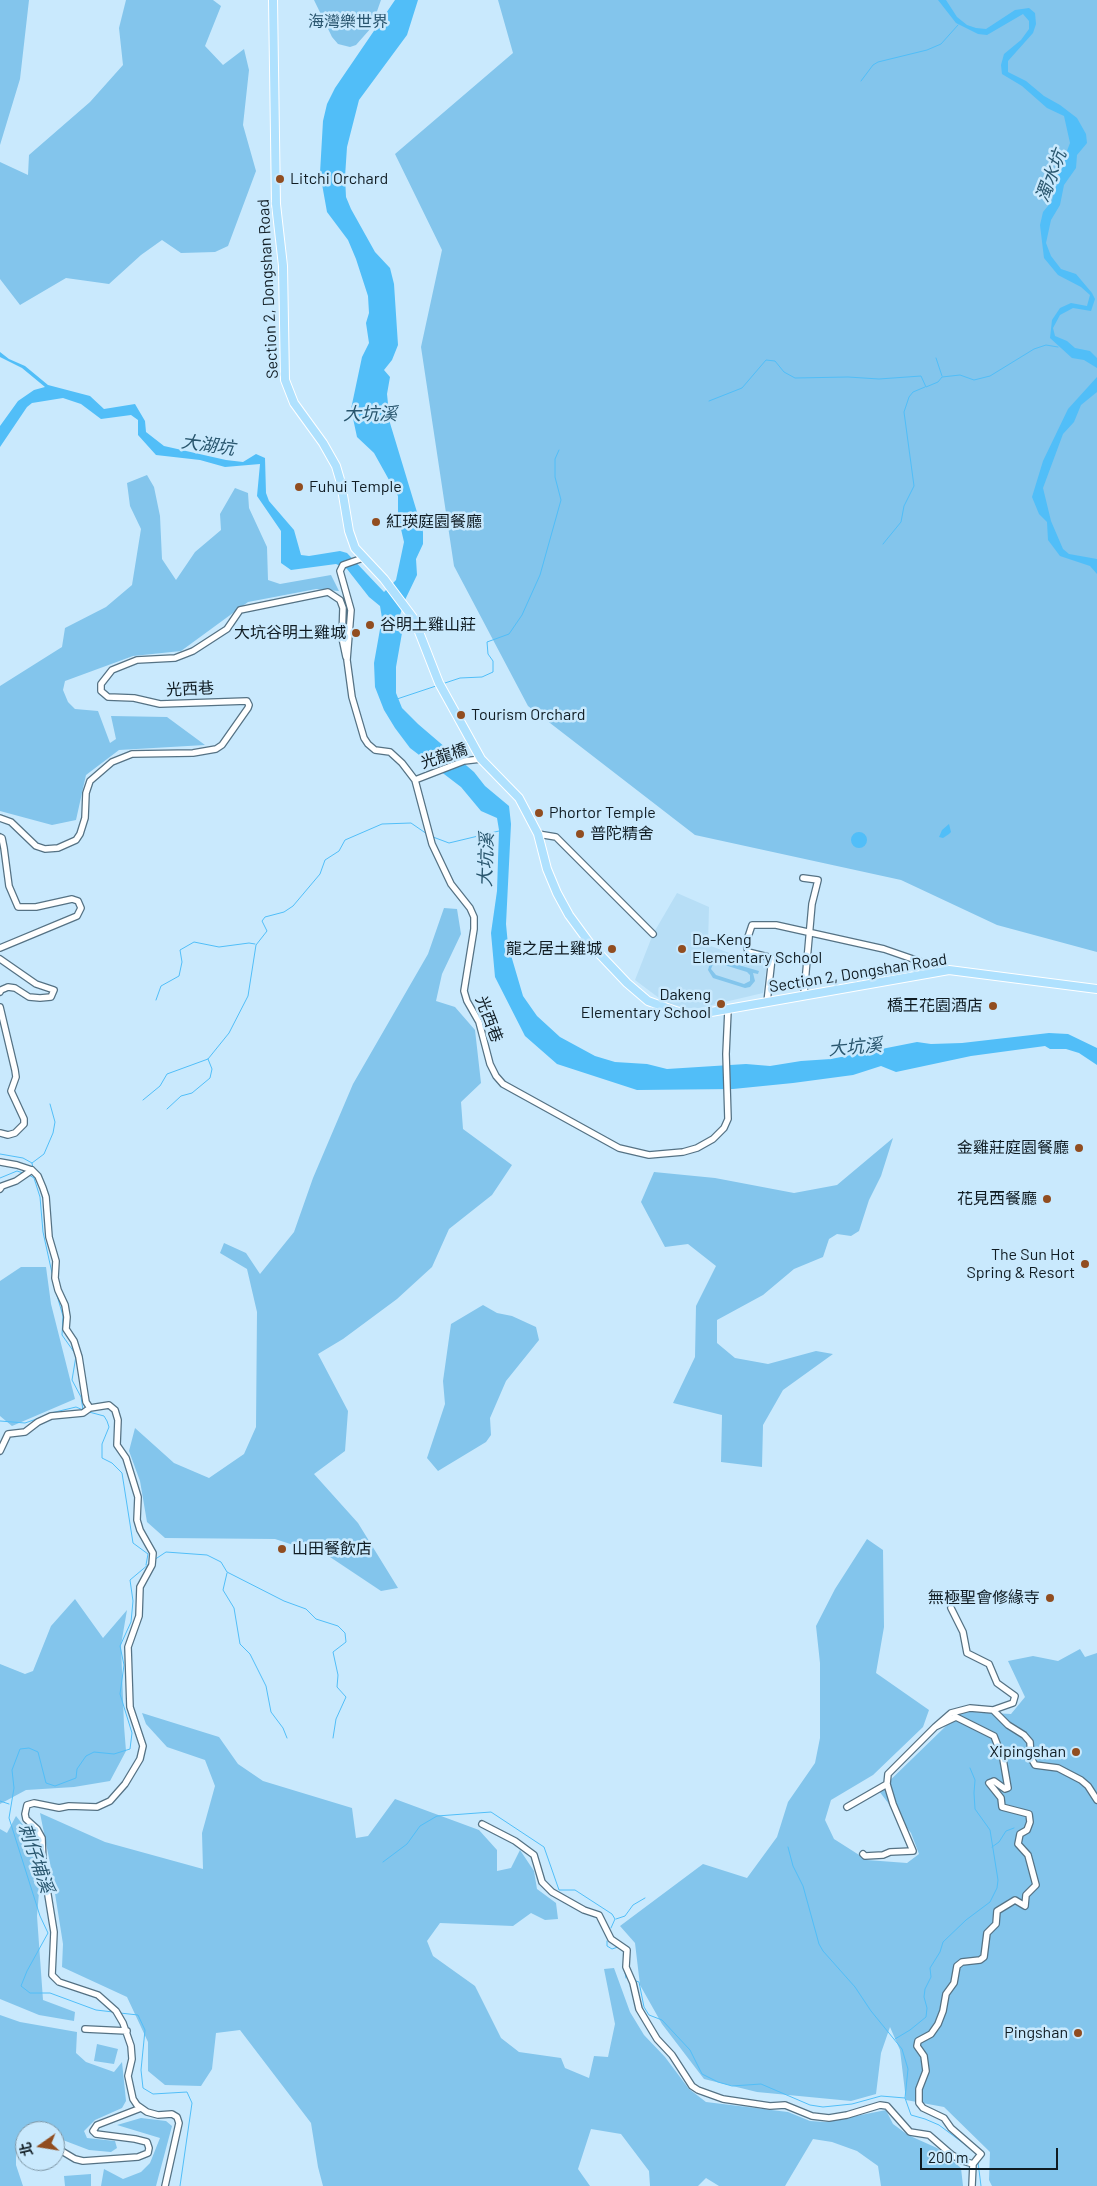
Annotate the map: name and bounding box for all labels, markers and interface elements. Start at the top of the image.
park label: 海灣樂世界 [308,12,388,32]
water label: 濁水坑 [1031,147,1071,205]
place label: Litchi Orchard [290,169,388,189]
marker: Litchi Orchard [274,173,286,185]
street label: Section 2, Dongshan Road [254,199,282,379]
water label: 大坑溪 [343,403,397,425]
water label: 大湖坑 [180,431,236,459]
place label: Fuhui Temple [309,477,402,497]
marker: Fuhui Temple [293,481,305,493]
place label: 紅瑛庭園餐廳 [386,512,482,532]
marker: 紅瑛庭園餐廳 [370,516,382,528]
place label: 谷明土雞山莊 [380,615,476,635]
marker: 谷明土雞山莊 [364,619,376,631]
place label: 大坑谷明土雞城 [234,623,346,643]
marker: 大坑谷明土雞城 [350,627,362,639]
street label: 光西巷 [166,678,214,700]
place label: Tourism Orchard [471,705,586,725]
marker: Tourism Orchard [455,709,467,721]
street label: 光龍橋 [418,739,470,773]
place label: Phortor Temple [549,803,656,823]
marker: Phortor Temple [533,807,545,819]
place label: 普陀精舍 [590,824,654,844]
marker: 普陀精舍 [574,828,586,840]
water label: 大坑溪 [474,833,498,887]
place label: Da-Keng Elementary School [692,930,822,968]
place label: 龍之居土雞城 [506,939,602,959]
marker: 龍之居土雞城 [606,943,618,955]
marker: Da-Keng Elementary School [676,943,688,955]
street label: Section 2, Dongshan Road [768,949,948,997]
place label: Dakeng Elementary School [581,985,711,1023]
street label: 光西巷 [471,993,507,1045]
place label: 橋王花園酒店 [887,996,983,1016]
marker: Dakeng Elementary School [715,998,727,1010]
marker: 橋王花園酒店 [987,1000,999,1012]
water label: 大坑溪 [827,1034,883,1060]
place label: 金雞莊庭園餐廳 [957,1138,1069,1158]
marker: 金雞莊庭園餐廳 [1073,1142,1085,1154]
place label: 花見西餐廳 [957,1189,1037,1209]
marker: 花見西餐廳 [1041,1193,1053,1205]
place label: The Sun Hot Spring & Resort [966,1245,1075,1283]
marker: The Sun Hot Spring & Resort [1079,1258,1091,1270]
place label: 山田餐飲店 [292,1539,372,1559]
marker: 山田餐飲店 [276,1543,288,1555]
place label: 無極聖會修緣寺 [928,1588,1040,1608]
marker: 無極聖會修緣寺 [1044,1592,1056,1604]
place label: Xipingshan [989,1742,1066,1762]
marker: Xipingshan [1070,1746,1082,1758]
water label: 刺仔埔溪 [14,1820,58,1896]
place label: Pingshan [1004,2023,1068,2043]
marker: Pingshan [1072,2027,1084,2039]
north arrow [15,2121,65,2171]
scale bar [922,2138,1060,2170]
text: 北 [16,2141,36,2158]
text: 200 m [928,2148,968,2166]

